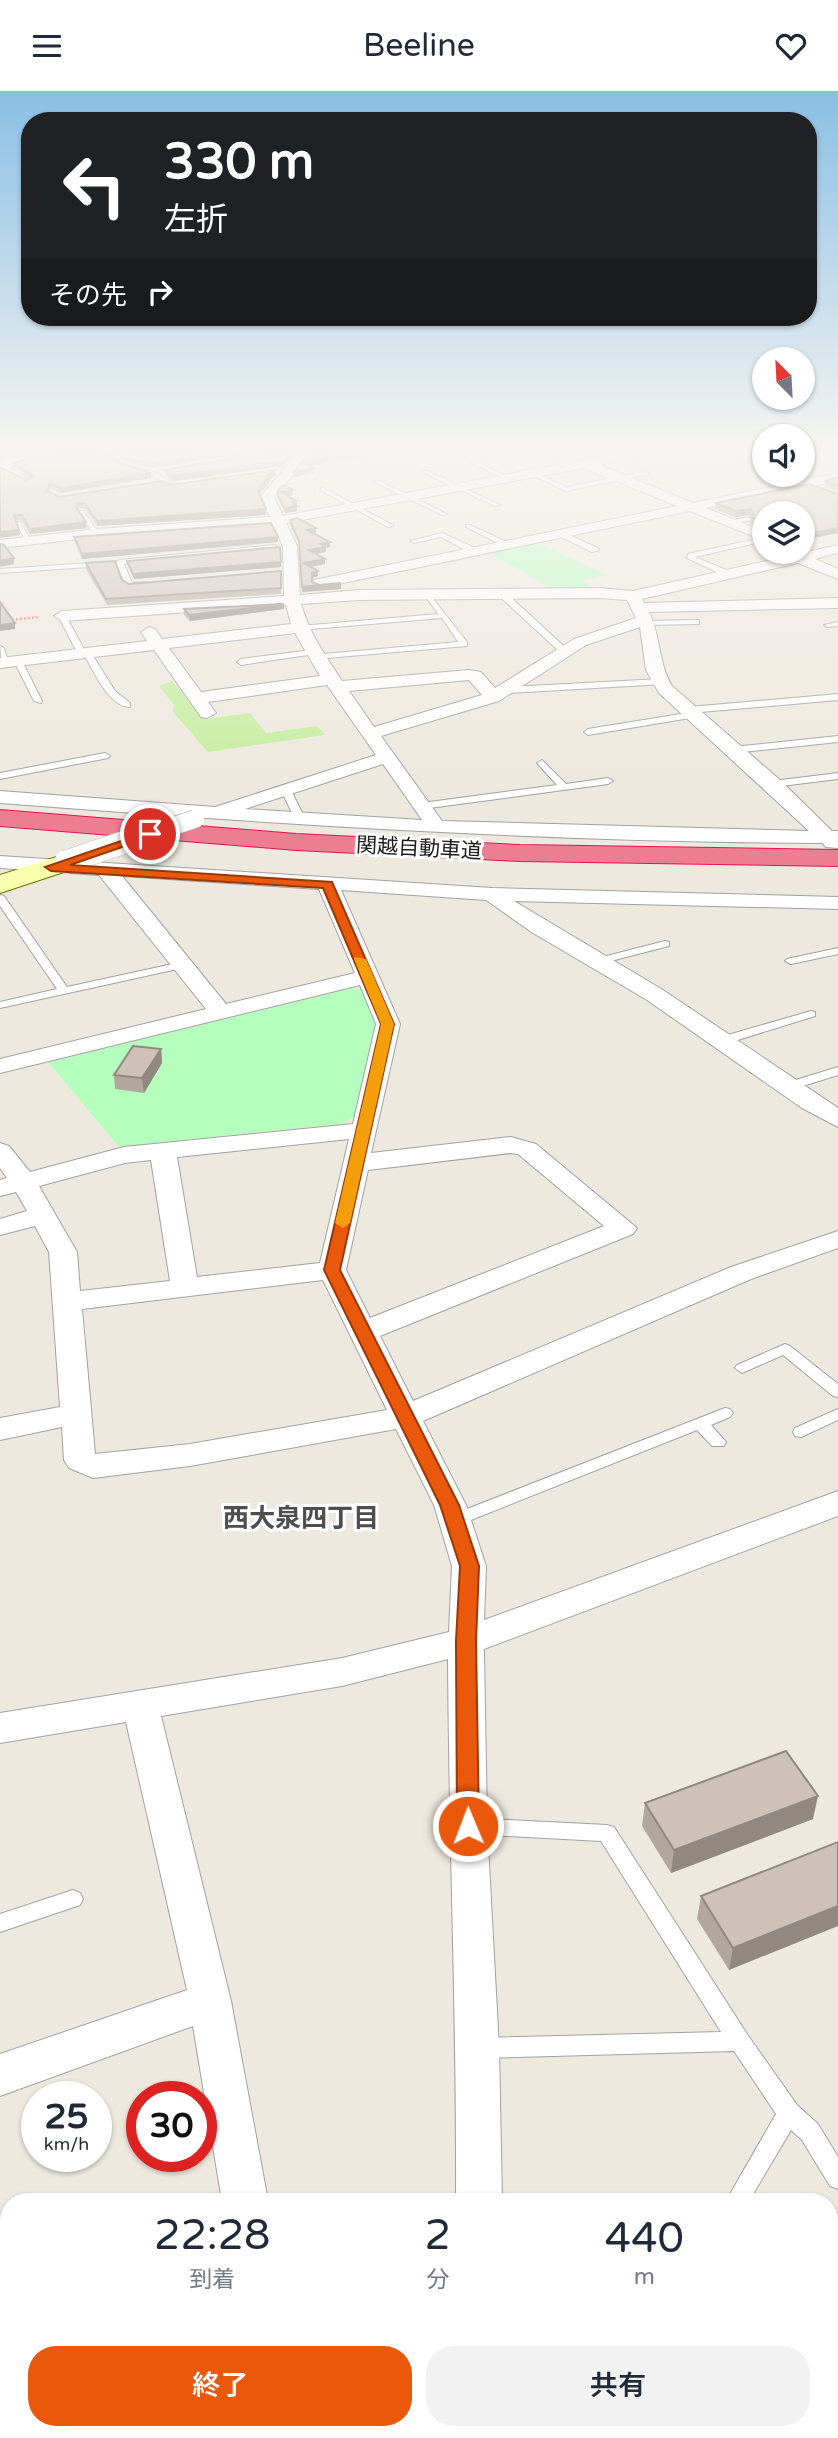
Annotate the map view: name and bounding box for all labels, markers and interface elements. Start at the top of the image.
icon: menu [28,27,66,65]
text: Beeline [363,27,475,65]
icon: heart [772,27,810,65]
text: 330 m [164,133,314,192]
icon: left [49,140,140,231]
text: 左折 [164,201,228,239]
icon: right [141,273,179,311]
text: その先 [49,280,127,311]
north arrow [752,347,816,409]
map controls [752,347,815,564]
button: sound [752,424,815,487]
button: layers [752,501,815,564]
pin [120,804,180,864]
icon: arrive [131,815,169,853]
street label: 関越自動車道 [355,833,483,864]
district label: 西大泉四丁目 [223,1503,379,1534]
position arrow [431,1789,505,1863]
speed limit sign: 30 [126,2081,217,2172]
text: 25 [45,2096,88,2138]
text: km/h [44,2133,89,2155]
text: 22:28 [154,2210,270,2261]
text: 2 [424,2210,451,2261]
text: 440 [605,2213,684,2264]
text: m [634,2263,655,2291]
text: 到着 [189,2266,235,2294]
text: 分 [426,2266,449,2294]
button: 終了 [28,2346,412,2426]
button: 共有 [426,2346,810,2426]

